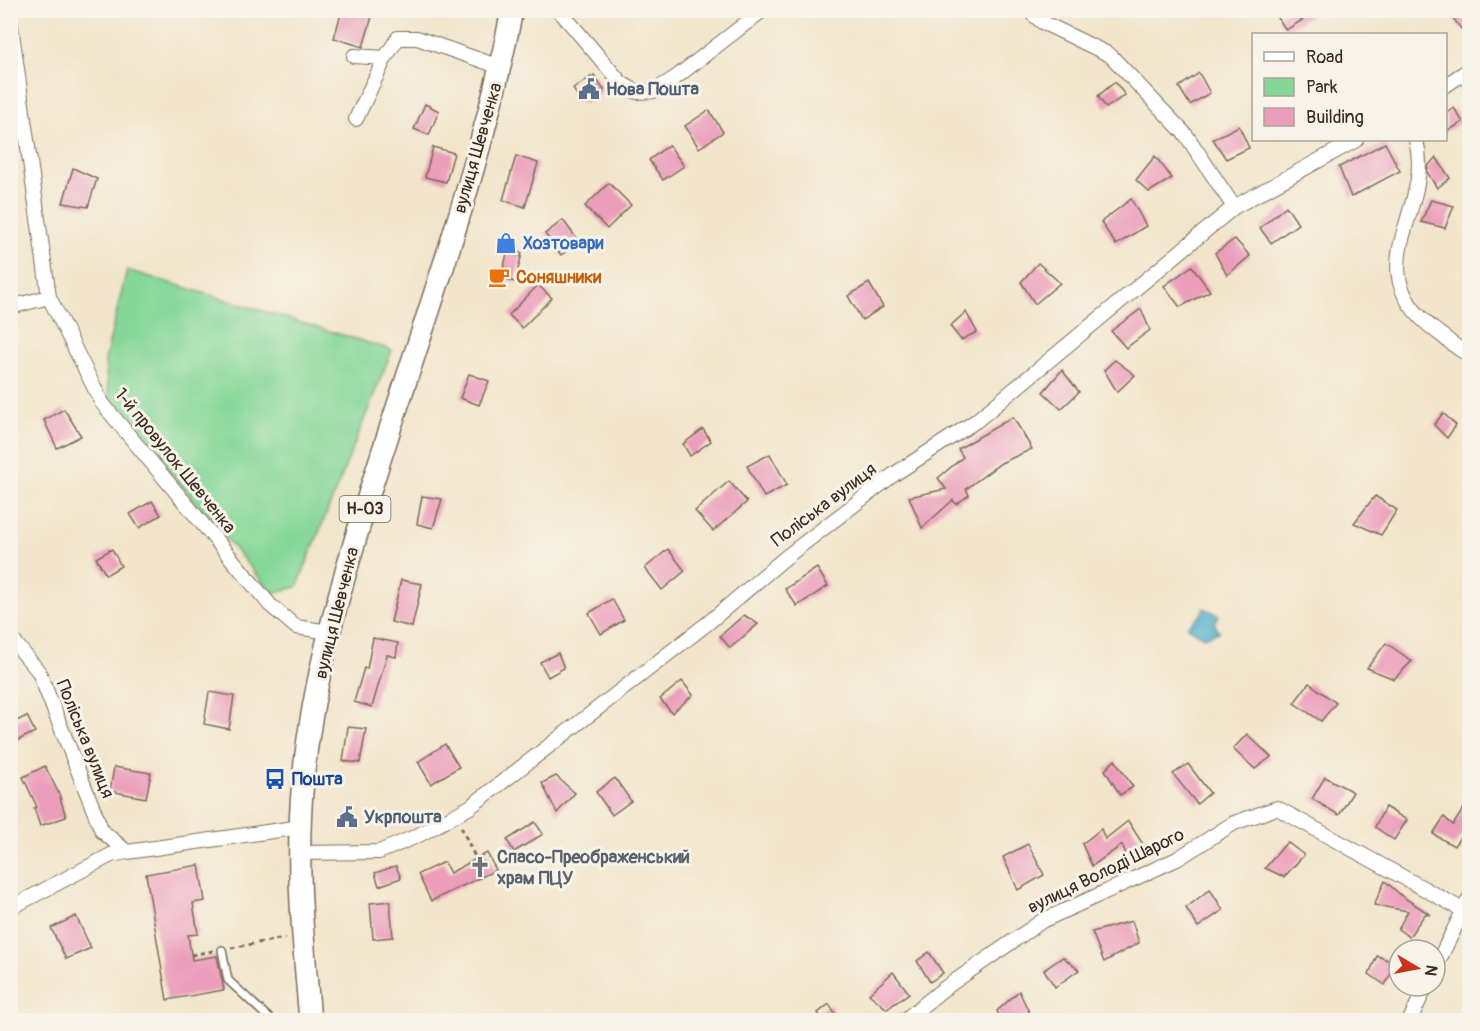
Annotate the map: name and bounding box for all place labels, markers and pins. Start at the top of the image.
public building icon: Нова Пошта [577,77,601,101]
place label: Нова Пошта [606,78,699,101]
shop icon: Хозтовари [494,231,518,255]
place label: Хозтовари [523,232,603,255]
cafe icon: Соняшники [487,265,511,289]
place label: Соняшники [516,266,601,289]
bus stop icon: Пошта [263,767,287,791]
place label: Пошта [292,768,343,791]
public building icon: Укрпошта [335,805,359,829]
place label: Укрпошта [364,806,442,829]
place label: Спасо-Преображенський храм ПЦУ [496,846,690,890]
church icon: Спасо-Преображенський храм ПЦУ [468,855,492,879]

